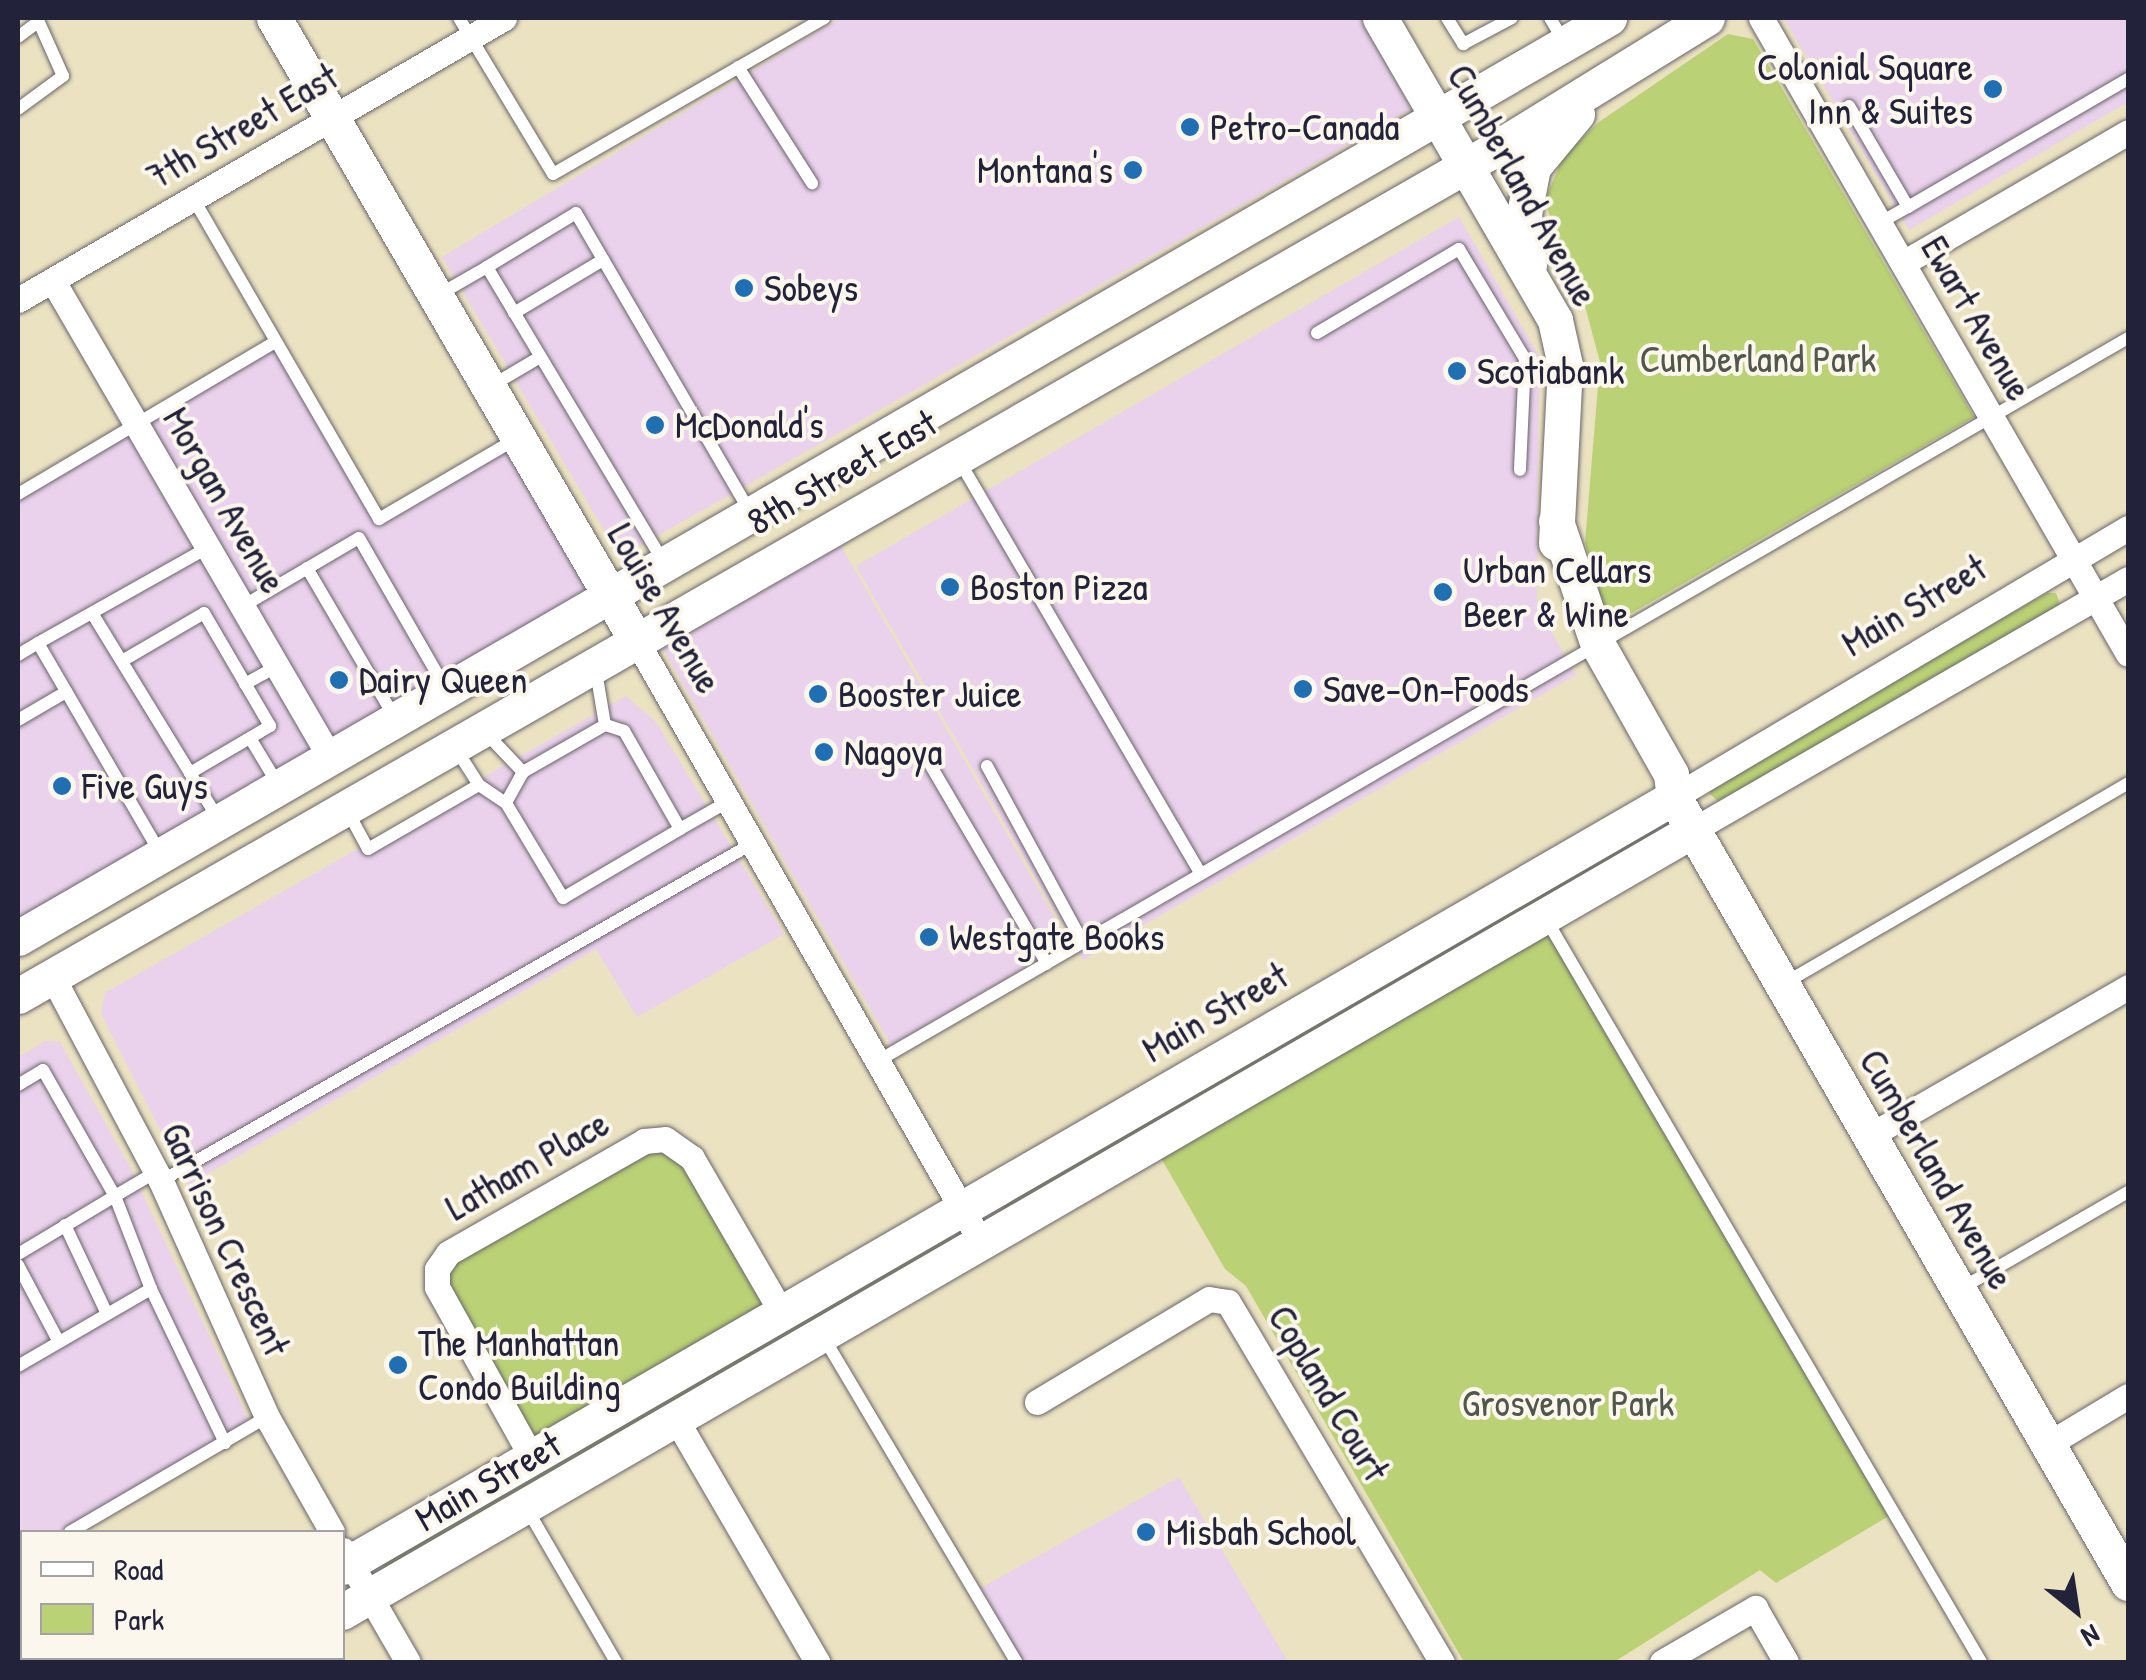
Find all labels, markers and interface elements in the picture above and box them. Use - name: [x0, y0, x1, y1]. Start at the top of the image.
- place label: Colonial Square Inn & Suites: [1757, 44, 1973, 133]
- street label: 7th Street East: [138, 53, 346, 199]
- street label: Cumberland Avenue: [1438, 56, 1608, 314]
- marker: Colonial Square Inn & Suites: [1982, 78, 2004, 100]
- place label: Petro-Canada: [1210, 104, 1399, 150]
- marker: Petro-Canada: [1179, 116, 1201, 138]
- place label: Montana's: [977, 147, 1113, 193]
- marker: Montana's: [1122, 159, 1144, 181]
- street label: Ewart Avenue: [1912, 228, 2042, 408]
- place label: Sobeys: [764, 265, 858, 311]
- marker: Sobeys: [733, 277, 755, 299]
- park label: Cumberland Park: [1640, 336, 1876, 382]
- place label: Scotiabank: [1477, 348, 1624, 394]
- marker: Scotiabank: [1446, 360, 1468, 382]
- street label: Morgan Avenue: [154, 399, 296, 601]
- street label: 8th Street East: [739, 400, 945, 544]
- place label: McDonald's: [675, 402, 824, 448]
- marker: McDonald's: [644, 414, 666, 436]
- street label: Louise Avenue: [598, 515, 732, 701]
- street label: Main Street: [1834, 544, 1994, 666]
- place label: Urban Cellars Beer & Wine: [1463, 547, 1651, 636]
- place label: Boston Pizza: [970, 564, 1148, 610]
- marker: Boston Pizza: [939, 576, 961, 598]
- marker: Urban Cellars Beer & Wine: [1432, 581, 1454, 603]
- place label: Dairy Queen: [359, 657, 527, 703]
- place label: Save-On-Foods: [1323, 666, 1529, 712]
- marker: Dairy Queen: [328, 669, 350, 691]
- place label: Booster Juice: [838, 671, 1022, 717]
- marker: Save-On-Foods: [1292, 678, 1314, 700]
- marker: Booster Juice: [807, 683, 829, 705]
- place label: Nagoya: [844, 729, 942, 775]
- marker: Nagoya: [813, 741, 835, 763]
- place label: Five Guys: [82, 763, 208, 809]
- marker: Five Guys: [51, 775, 73, 797]
- place label: Westgate Books: [949, 914, 1164, 960]
- marker: Westgate Books: [918, 926, 940, 948]
- street label: Main Street: [1134, 952, 1296, 1072]
- street label: Cumberland Avenue: [1850, 1041, 2024, 1297]
- street label: Latham Place: [437, 1100, 617, 1230]
- street label: Garrison Crescent: [152, 1115, 300, 1363]
- street label: Copland Court: [1259, 1297, 1399, 1489]
- place label: The Manhattan Condo Building: [418, 1320, 621, 1410]
- marker: The Manhattan Condo Building: [387, 1354, 409, 1376]
- park label: Grosvenor Park: [1462, 1380, 1674, 1426]
- street label: Main Street: [407, 1421, 569, 1541]
- place label: Misbah School: [1166, 1509, 1356, 1555]
- marker: Misbah School: [1135, 1521, 1157, 1543]
- legend: [20, 1530, 345, 1660]
- text: Road: [114, 1549, 163, 1589]
- north arrow: [2026, 1560, 2126, 1660]
- text: Park: [114, 1599, 164, 1639]
- text: N: [2075, 1616, 2107, 1656]

